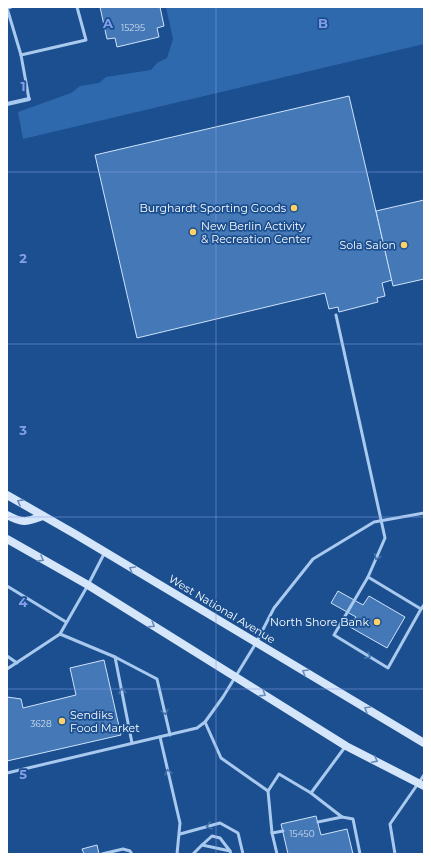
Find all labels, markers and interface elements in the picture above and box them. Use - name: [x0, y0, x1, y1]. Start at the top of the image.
- text: A: [102, 15, 114, 31]
- text: B: [318, 15, 328, 31]
- house number: 15295: [121, 22, 145, 33]
- text: 1: [20, 78, 26, 94]
- place label: Burghardt Sporting Goods: [140, 201, 287, 215]
- marker: Burghardt Sporting Goods: [289, 203, 299, 213]
- place label: New Berlin Activity & Recreation Center: [201, 219, 311, 246]
- marker: New Berlin Activity & Recreation Center: [188, 227, 198, 237]
- place label: Sola Salon: [339, 238, 396, 252]
- marker: Sola Salon: [399, 240, 409, 250]
- text: 2: [19, 250, 27, 266]
- text: 3: [18, 422, 27, 438]
- one-way arrow: [17, 500, 24, 507]
- one-way arrow: [374, 553, 382, 560]
- one-way arrow: [37, 554, 44, 561]
- one-way arrow: [129, 567, 136, 574]
- street label: West National Avenue: [166, 572, 278, 647]
- text: 4: [19, 594, 28, 610]
- place label: North Shore Bank: [270, 615, 369, 629]
- marker: North Shore Bank: [372, 617, 382, 627]
- one-way arrow: [148, 621, 155, 628]
- one-way arrow: [364, 651, 371, 659]
- one-way arrow: [302, 669, 309, 677]
- one-way arrow: [118, 688, 126, 695]
- one-way arrow: [259, 690, 266, 697]
- one-way arrow: [364, 706, 371, 714]
- place label: Sendiks Food Market: [70, 708, 140, 735]
- one-way arrow: [160, 708, 168, 715]
- marker: Sendiks Food Market: [57, 716, 67, 726]
- house number: 3628: [30, 718, 52, 729]
- one-way arrow: [370, 755, 378, 763]
- text: 5: [19, 766, 27, 782]
- one-way arrow: [165, 768, 173, 775]
- one-way arrow: [206, 821, 213, 830]
- house number: 15450: [289, 828, 315, 839]

